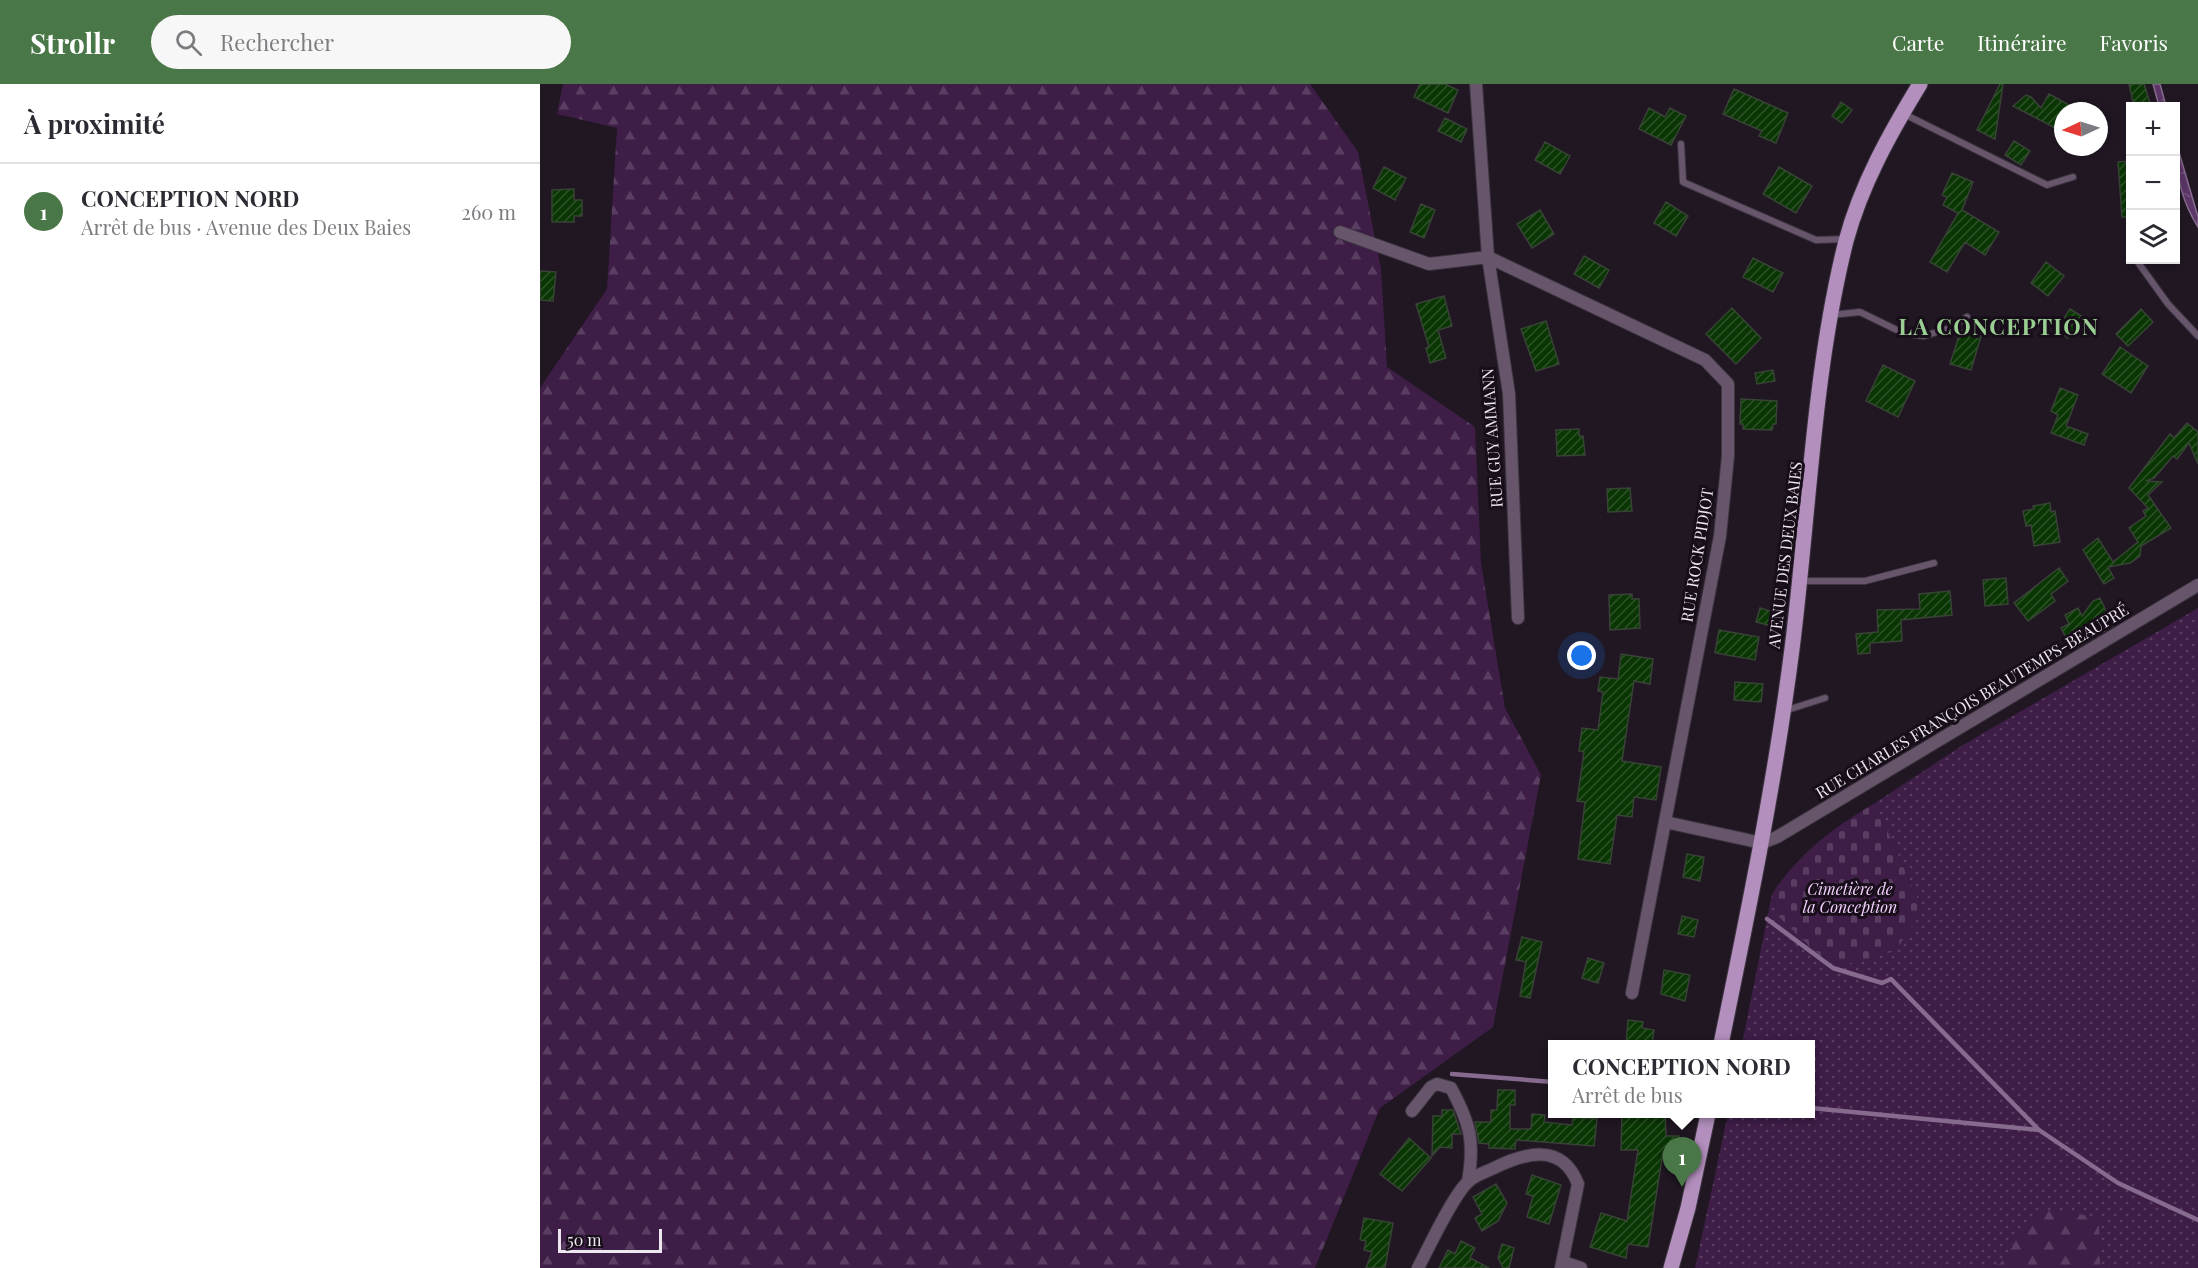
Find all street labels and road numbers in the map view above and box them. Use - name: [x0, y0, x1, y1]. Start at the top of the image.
- street label: RUE GUY AMMANN: [1476, 368, 1507, 508]
- street label: AVENUE DES DEUX BAIES: [1762, 460, 1806, 651]
- street label: RUE ROCK PIDJOT: [1676, 486, 1718, 624]
- street label: RUE CHARLES FRANÇOIS BEAUTEMPS-BEAUPRÉ: [1811, 599, 2132, 803]

